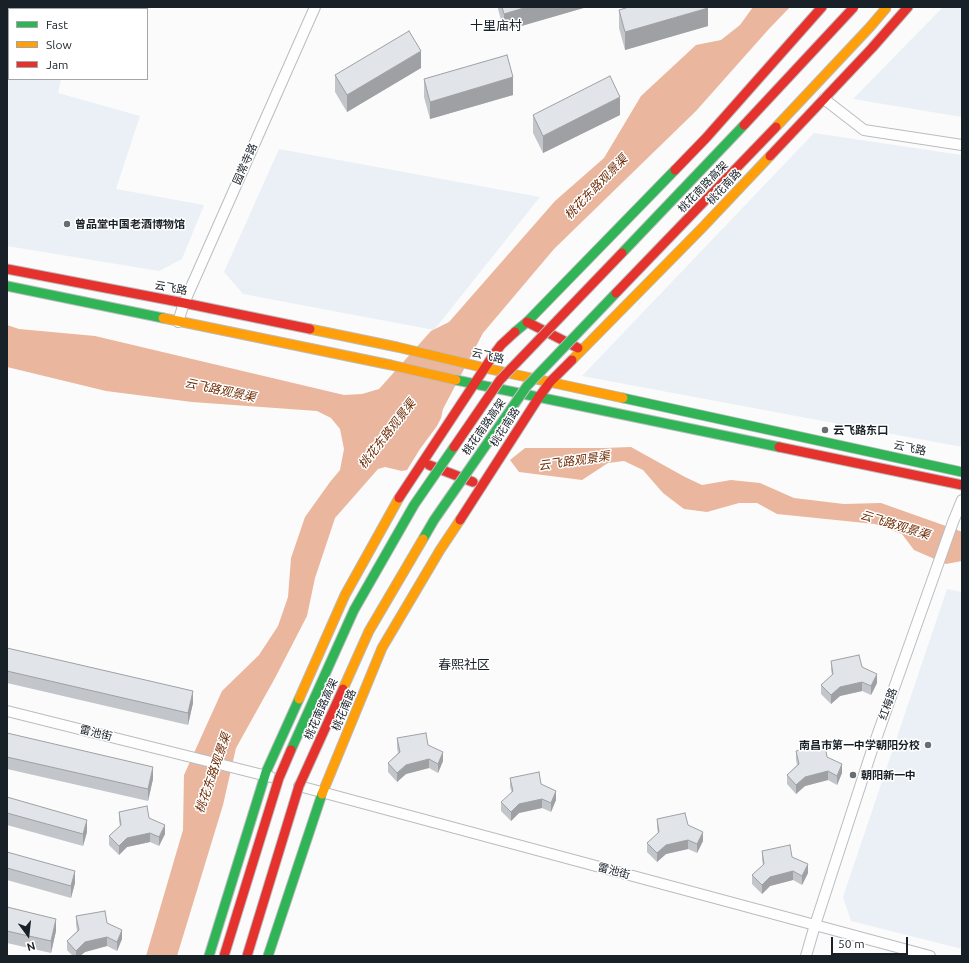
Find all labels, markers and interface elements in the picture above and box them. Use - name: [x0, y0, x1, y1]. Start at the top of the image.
- legend: [8, 8, 148, 80]
- text: Fast: [46, 18, 68, 31]
- district label: 十里庙村: [470, 18, 522, 34]
- text: Slow: [46, 38, 72, 51]
- text: Jam: [46, 58, 68, 71]
- street label: 园常寺路: [230, 141, 260, 187]
- water label: 桃花东路观景渠: [562, 152, 630, 222]
- street label: 桃花南路高架: [675, 159, 731, 215]
- street label: 桃花南路: [704, 166, 744, 208]
- place label: 曾品堂中国老酒博物馆: [75, 217, 185, 231]
- marker: 曾品堂中国老酒博物馆: [62, 219, 72, 229]
- street label: 云飞路: [154, 278, 188, 298]
- street label: 云飞路: [470, 346, 506, 366]
- water label: 云飞路观景渠: [183, 375, 257, 405]
- water label: 桃花东路观景渠: [355, 396, 419, 472]
- street label: 桃花南路高架: [460, 396, 508, 458]
- street label: 桃花南路: [487, 405, 523, 449]
- place label: 云飞路东口: [833, 423, 888, 437]
- marker: 云飞路东口: [820, 425, 830, 435]
- street label: 云飞路: [892, 438, 928, 458]
- water label: 云飞路观景渠: [537, 449, 611, 473]
- water label: 云飞路观景渠: [858, 508, 932, 542]
- district label: 春熙社区: [438, 657, 490, 673]
- street label: 桃花南路高架: [302, 676, 340, 742]
- street label: 红梅路: [876, 686, 900, 722]
- street label: 桃花南路: [329, 687, 359, 733]
- street label: 雷池街: [78, 723, 114, 743]
- water label: 桃花东路观景渠: [193, 731, 233, 815]
- place label: 南昌市第一中学朝阳分校: [799, 738, 920, 752]
- marker: 南昌市第一中学朝阳分校: [923, 740, 933, 750]
- place label: 朝阳新一中: [861, 768, 916, 782]
- marker: 朝阳新一中: [848, 770, 858, 780]
- street label: 雷池街: [596, 860, 632, 882]
- north arrow: [8, 915, 48, 955]
- scale bar: [833, 929, 910, 955]
- text: 50 m: [838, 937, 865, 950]
- text: N: [26, 940, 37, 953]

